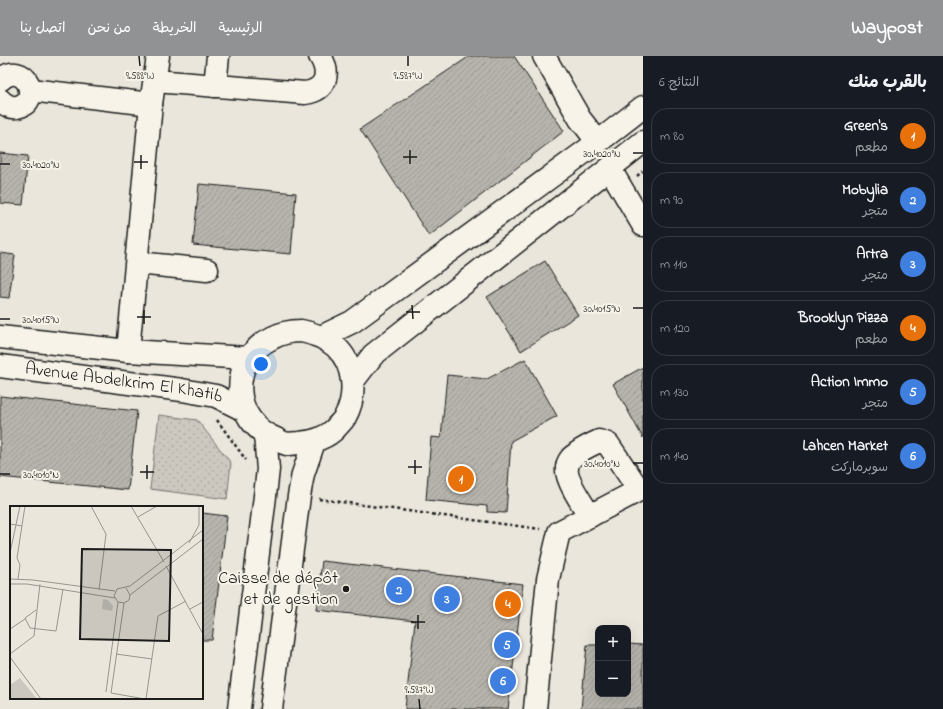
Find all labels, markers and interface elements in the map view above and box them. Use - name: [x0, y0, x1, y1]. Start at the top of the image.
- text: Waypost: [851, 15, 923, 42]
- text: اتصل بنا: [20, 18, 65, 39]
- text: من نحن: [87, 18, 131, 39]
- text: الخريطة: [153, 18, 197, 39]
- text: الرئيسية: [219, 18, 263, 39]
- text: 9.588°W: [126, 69, 155, 84]
- text: 9.587°W: [393, 69, 423, 84]
- text: بالقرب منك: [848, 70, 927, 95]
- text: النتائج: 6: [659, 73, 699, 92]
- text: Green's: [844, 115, 888, 137]
- text: 80 m: [660, 127, 684, 146]
- text: 1: [911, 127, 915, 146]
- text: مطعم: [855, 138, 888, 157]
- text: 30.4020°N: [583, 147, 621, 162]
- text: 30.4020°N: [22, 158, 60, 173]
- text: Mobylia: [842, 179, 888, 201]
- text: 90 m: [660, 191, 683, 210]
- text: 2: [910, 191, 916, 210]
- text: متجر: [863, 202, 888, 221]
- text: Artra: [856, 243, 888, 265]
- text: 110 m: [660, 255, 687, 274]
- text: 3: [910, 255, 916, 274]
- text: متجر: [863, 266, 888, 285]
- text: 30.4015°N: [583, 302, 621, 317]
- text: Brooklyn Pizza: [798, 307, 888, 329]
- text: 30.4015°N: [22, 313, 60, 328]
- text: 120 m: [660, 319, 690, 338]
- text: 4: [910, 319, 916, 338]
- text: مطعم: [855, 330, 888, 349]
- your location: [251, 354, 271, 374]
- street label: Avenue Abdelkrim El Khatib: [23, 356, 228, 411]
- text: Action Immo: [811, 371, 888, 393]
- text: 130 m: [660, 383, 688, 402]
- text: 5: [909, 383, 917, 402]
- text: متجر: [863, 394, 888, 413]
- text: Lahcen Market: [803, 435, 888, 457]
- text: 140 m: [660, 447, 688, 466]
- text: 6: [910, 447, 916, 466]
- text: 30.4010°N: [584, 457, 620, 472]
- text: سوبرماركت: [831, 458, 888, 477]
- pin: 1: [448, 464, 474, 494]
- text: 30.4010°N: [23, 468, 59, 483]
- inset map: [10, 506, 203, 699]
- place label: Caisse de dépôt et de gestion: [218, 566, 338, 614]
- pin: 2: [386, 575, 412, 605]
- marker: Caisse de dépôt et de gestion: [341, 584, 351, 594]
- pin: 3: [434, 584, 460, 614]
- pin: 4: [495, 589, 521, 619]
- map controls: [595, 625, 631, 697]
- button: +: [595, 625, 631, 661]
- pin: 5: [494, 630, 520, 660]
- button: −: [595, 661, 631, 697]
- pin: 6: [490, 666, 516, 696]
- text: 9.587°W: [404, 683, 434, 698]

